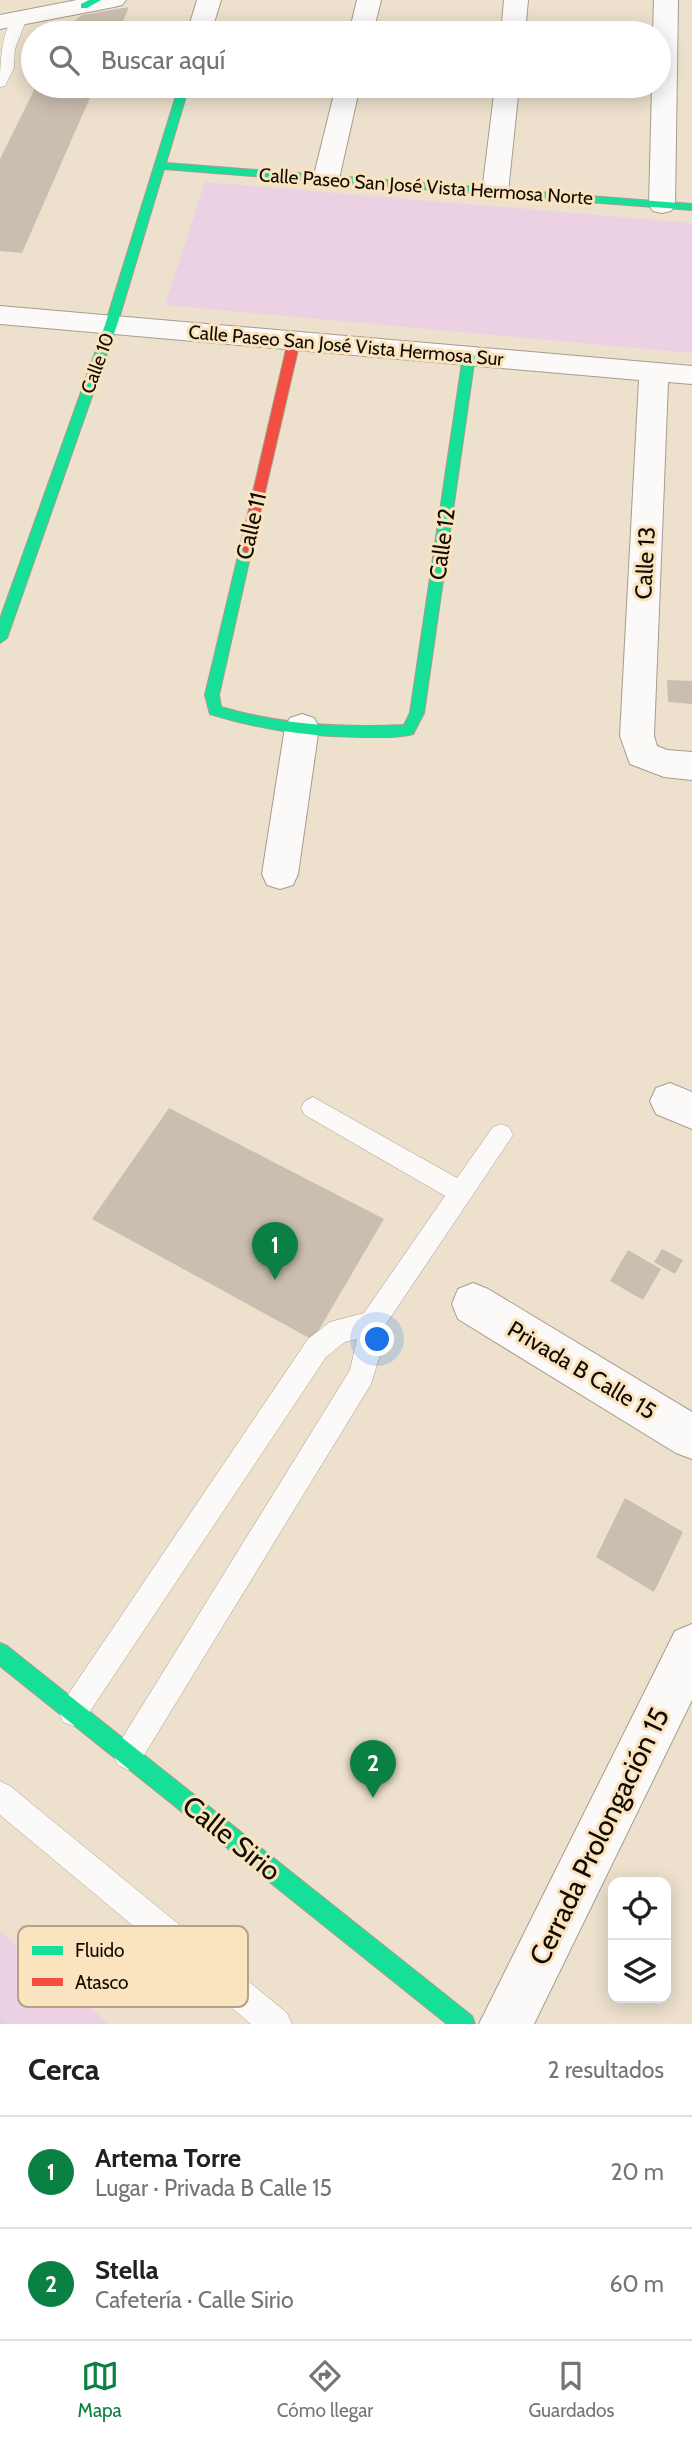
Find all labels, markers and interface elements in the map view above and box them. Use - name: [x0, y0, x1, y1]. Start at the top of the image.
- search box: [21, 21, 671, 98]
- icon: search: [45, 41, 83, 79]
- text: Buscar aquí: [101, 44, 225, 76]
- street label: Calle Paseo San José Vista Hermosa Norte: [258, 163, 594, 210]
- street label: Calle Paseo San José Vista Hermosa Sur: [188, 320, 504, 371]
- street label: Calle 10: [76, 330, 119, 397]
- street label: Calle 11: [230, 490, 272, 562]
- street label: Calle 12: [423, 506, 461, 582]
- street label: Calle 13: [629, 526, 661, 600]
- pin: 1: [252, 1222, 298, 1280]
- street label: Privada B Calle 15: [503, 1315, 661, 1425]
- your location: [360, 1322, 394, 1356]
- street label: Cerrada Prolongación 15: [522, 1702, 676, 1970]
- pin: 2: [350, 1740, 396, 1798]
- street label: Calle Sirio: [176, 1788, 288, 1888]
- map controls: [608, 1877, 671, 2003]
- button: locate: [608, 1877, 671, 1940]
- legend: [18, 1926, 248, 2007]
- text: Fluido: [75, 1939, 124, 1962]
- button: layers: [608, 1940, 671, 2003]
- text: Atasco: [75, 1971, 129, 1994]
- text: Cerca: [28, 2051, 100, 2088]
- text: 2 resultados: [547, 2056, 664, 2084]
- text: Artema Torre: [95, 2142, 241, 2174]
- text: 1: [47, 2158, 55, 2186]
- text: 20 m: [611, 2158, 664, 2186]
- text: Lugar · Privada B Calle 15: [95, 2174, 332, 2202]
- text: Stella: [95, 2254, 159, 2286]
- text: 2: [45, 2270, 57, 2298]
- text: 60 m: [610, 2270, 664, 2298]
- text: Cafetería · Calle Sirio: [95, 2286, 294, 2314]
- tab: Mapa: [78, 2357, 122, 2422]
- tab: Cómo llegar: [277, 2357, 373, 2422]
- tab: Guardados: [528, 2357, 614, 2422]

